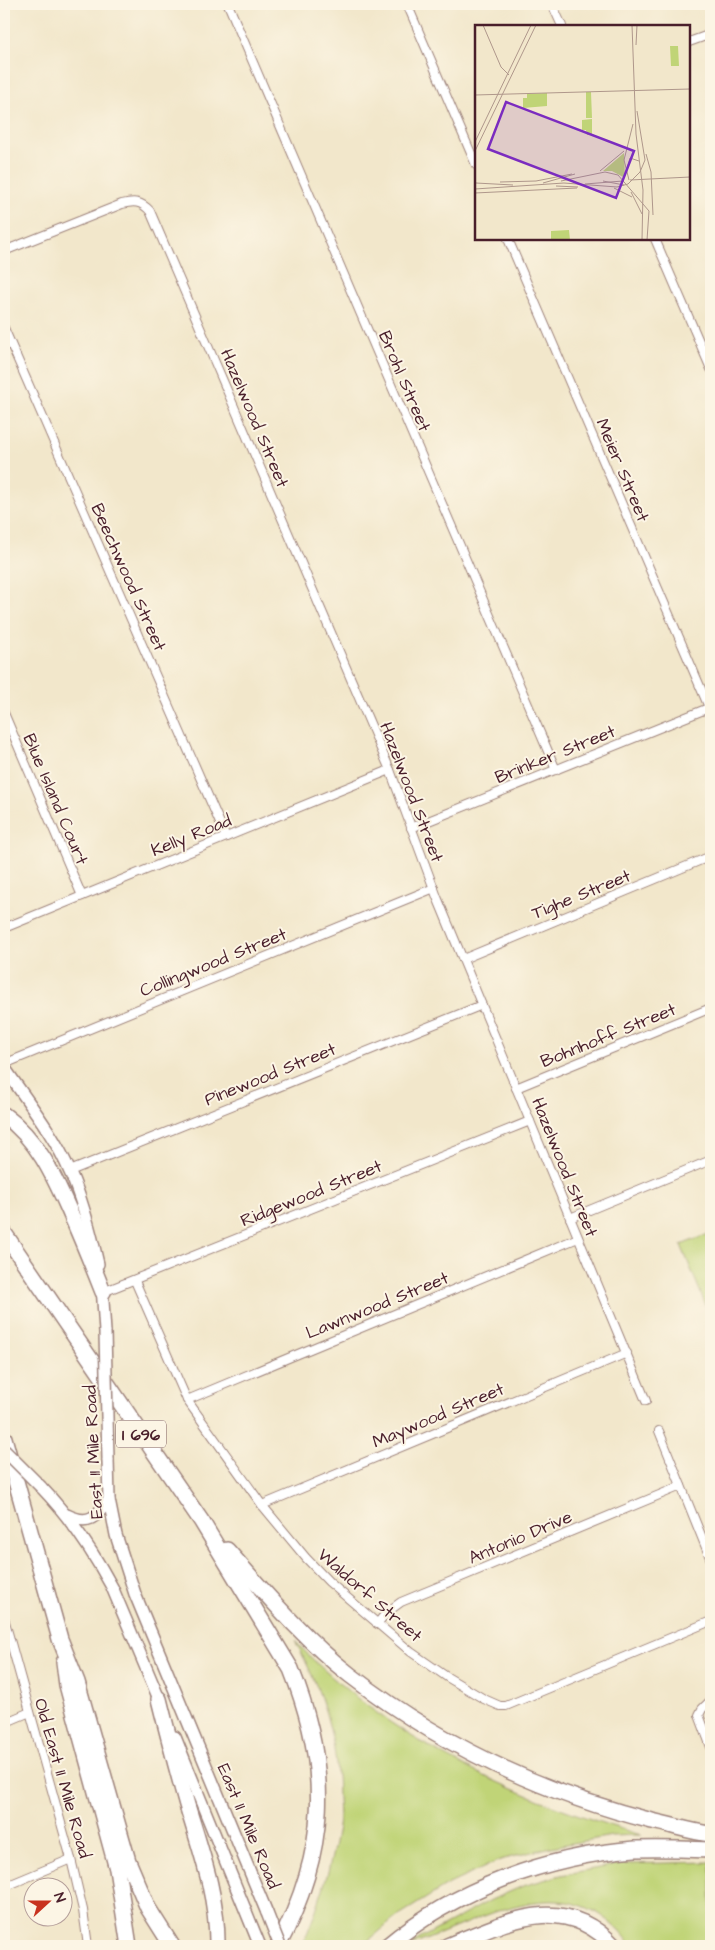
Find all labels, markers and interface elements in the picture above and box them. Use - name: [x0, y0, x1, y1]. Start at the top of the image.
- inset map: [475, 25, 690, 240]
- street label: Brohl Street: [372, 327, 437, 436]
- street label: Hazelwood Street: [214, 345, 295, 492]
- street label: Meier Street: [590, 415, 656, 526]
- street label: Beechwood Street: [85, 499, 173, 656]
- street label: Hazelwood Street: [373, 718, 450, 867]
- street label: Brinker Street: [491, 719, 620, 790]
- street label: Blue Island Court: [17, 730, 95, 869]
- street label: Kelly Road: [147, 808, 236, 864]
- street label: Tighe Street: [528, 863, 635, 927]
- street label: Collingwood Street: [136, 921, 291, 1004]
- street label: Bohnhoff Street: [537, 997, 680, 1074]
- street label: Pinewood Street: [201, 1036, 340, 1112]
- street label: Hazelwood Street: [525, 1094, 604, 1241]
- street label: Ridgewood Street: [237, 1153, 387, 1234]
- street label: Lawnwood Street: [302, 1265, 453, 1346]
- street label: Maywood Street: [369, 1376, 509, 1455]
- street label: East 11 Mile Road: [78, 1384, 109, 1519]
- road number: I 696: [116, 1420, 166, 1448]
- street label: Antonio Drive: [465, 1504, 576, 1571]
- street label: Waldorf Street: [312, 1543, 428, 1648]
- street label: Old East 11 Mile Road: [28, 1695, 97, 1861]
- street label: East 11 Mile Road: [211, 1760, 286, 1893]
- north arrow: [22, 1878, 72, 1928]
- text: N: [48, 1890, 70, 1906]

